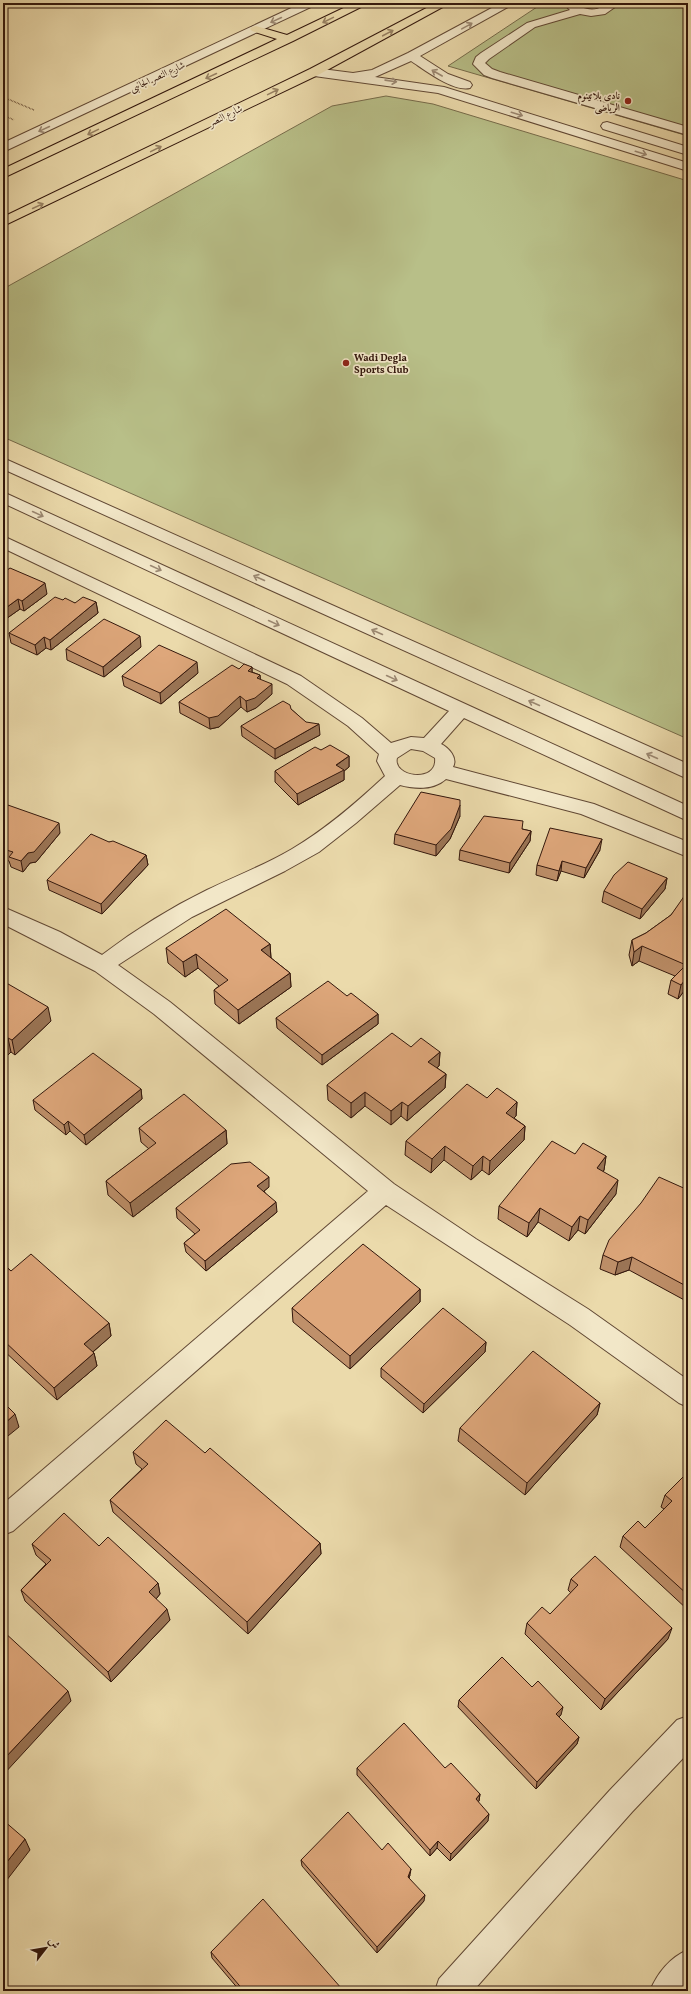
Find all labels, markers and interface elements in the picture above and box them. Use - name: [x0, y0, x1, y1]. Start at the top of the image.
- one-way arrow: [270, 17, 282, 24]
- one-way arrow: [322, 17, 334, 24]
- one-way arrow: [461, 21, 473, 29]
- one-way arrow: [382, 29, 394, 36]
- street label: شارع النصر الجانبى: [128, 58, 188, 98]
- one-way arrow: [431, 69, 443, 76]
- one-way arrow: [205, 73, 217, 80]
- one-way arrow: [385, 77, 398, 85]
- one-way arrow: [266, 88, 278, 95]
- place label: نادى بلاتينوم الرياضى: [578, 89, 620, 115]
- marker: نادى بلاتينوم الرياضى: [623, 96, 633, 106]
- street label: شارع النصر: [205, 102, 246, 132]
- one-way arrow: [510, 111, 523, 118]
- one-way arrow: [38, 126, 50, 133]
- one-way arrow: [87, 129, 99, 136]
- one-way arrow: [149, 145, 161, 152]
- one-way arrow: [634, 150, 647, 157]
- one-way arrow: [32, 202, 44, 209]
- place label: Wadi Degla Sports Club: [354, 351, 409, 377]
- marker: Wadi Degla Sports Club: [341, 358, 351, 368]
- one-way arrow: [32, 510, 44, 518]
- one-way arrow: [150, 565, 162, 572]
- one-way arrow: [253, 574, 265, 582]
- one-way arrow: [268, 620, 280, 627]
- one-way arrow: [372, 628, 384, 635]
- one-way arrow: [386, 675, 398, 682]
- one-way arrow: [528, 698, 540, 706]
- one-way arrow: [647, 752, 659, 759]
- north arrow: [26, 1928, 66, 1968]
- text: ش: [44, 1935, 63, 1952]

